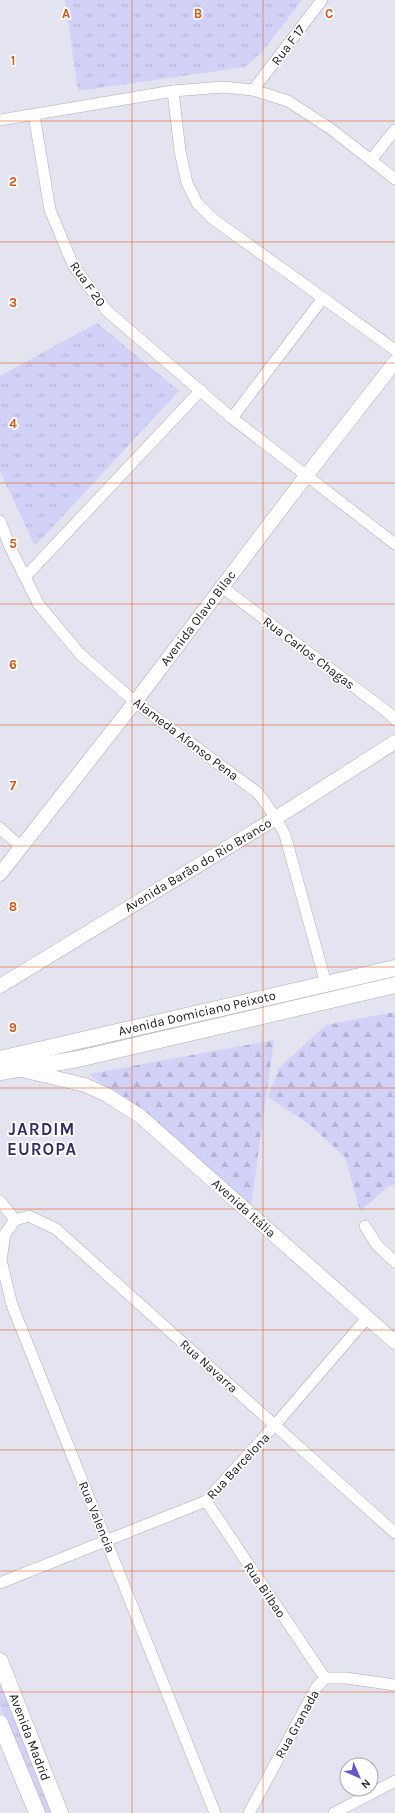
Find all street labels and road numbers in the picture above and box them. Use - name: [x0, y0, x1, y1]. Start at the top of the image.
- street label: Rua F 17: [268, 22, 308, 68]
- street label: Rua F 20: [67, 259, 109, 310]
- street label: Avenida Olavo Bilac: [157, 567, 239, 669]
- street label: Rua Carlos Chagas: [260, 614, 358, 692]
- street label: Alameda Afonso Pena: [131, 695, 241, 783]
- street label: Avenida Barão do Rio Branco: [122, 815, 274, 915]
- street label: Avenida Domiciano Peixoto: [117, 988, 277, 1038]
- street label: Avenida Itália: [209, 1176, 279, 1240]
- street label: Rua Navarra: [177, 1336, 241, 1396]
- street label: Rua Barcelona: [203, 1430, 273, 1502]
- street label: Rua Valencia: [76, 1479, 118, 1555]
- street label: Rua Bilbao: [241, 1559, 289, 1621]
- street label: Rua Granada: [272, 1687, 322, 1761]
- street label: Avenida Madrid: [6, 1691, 54, 1783]

